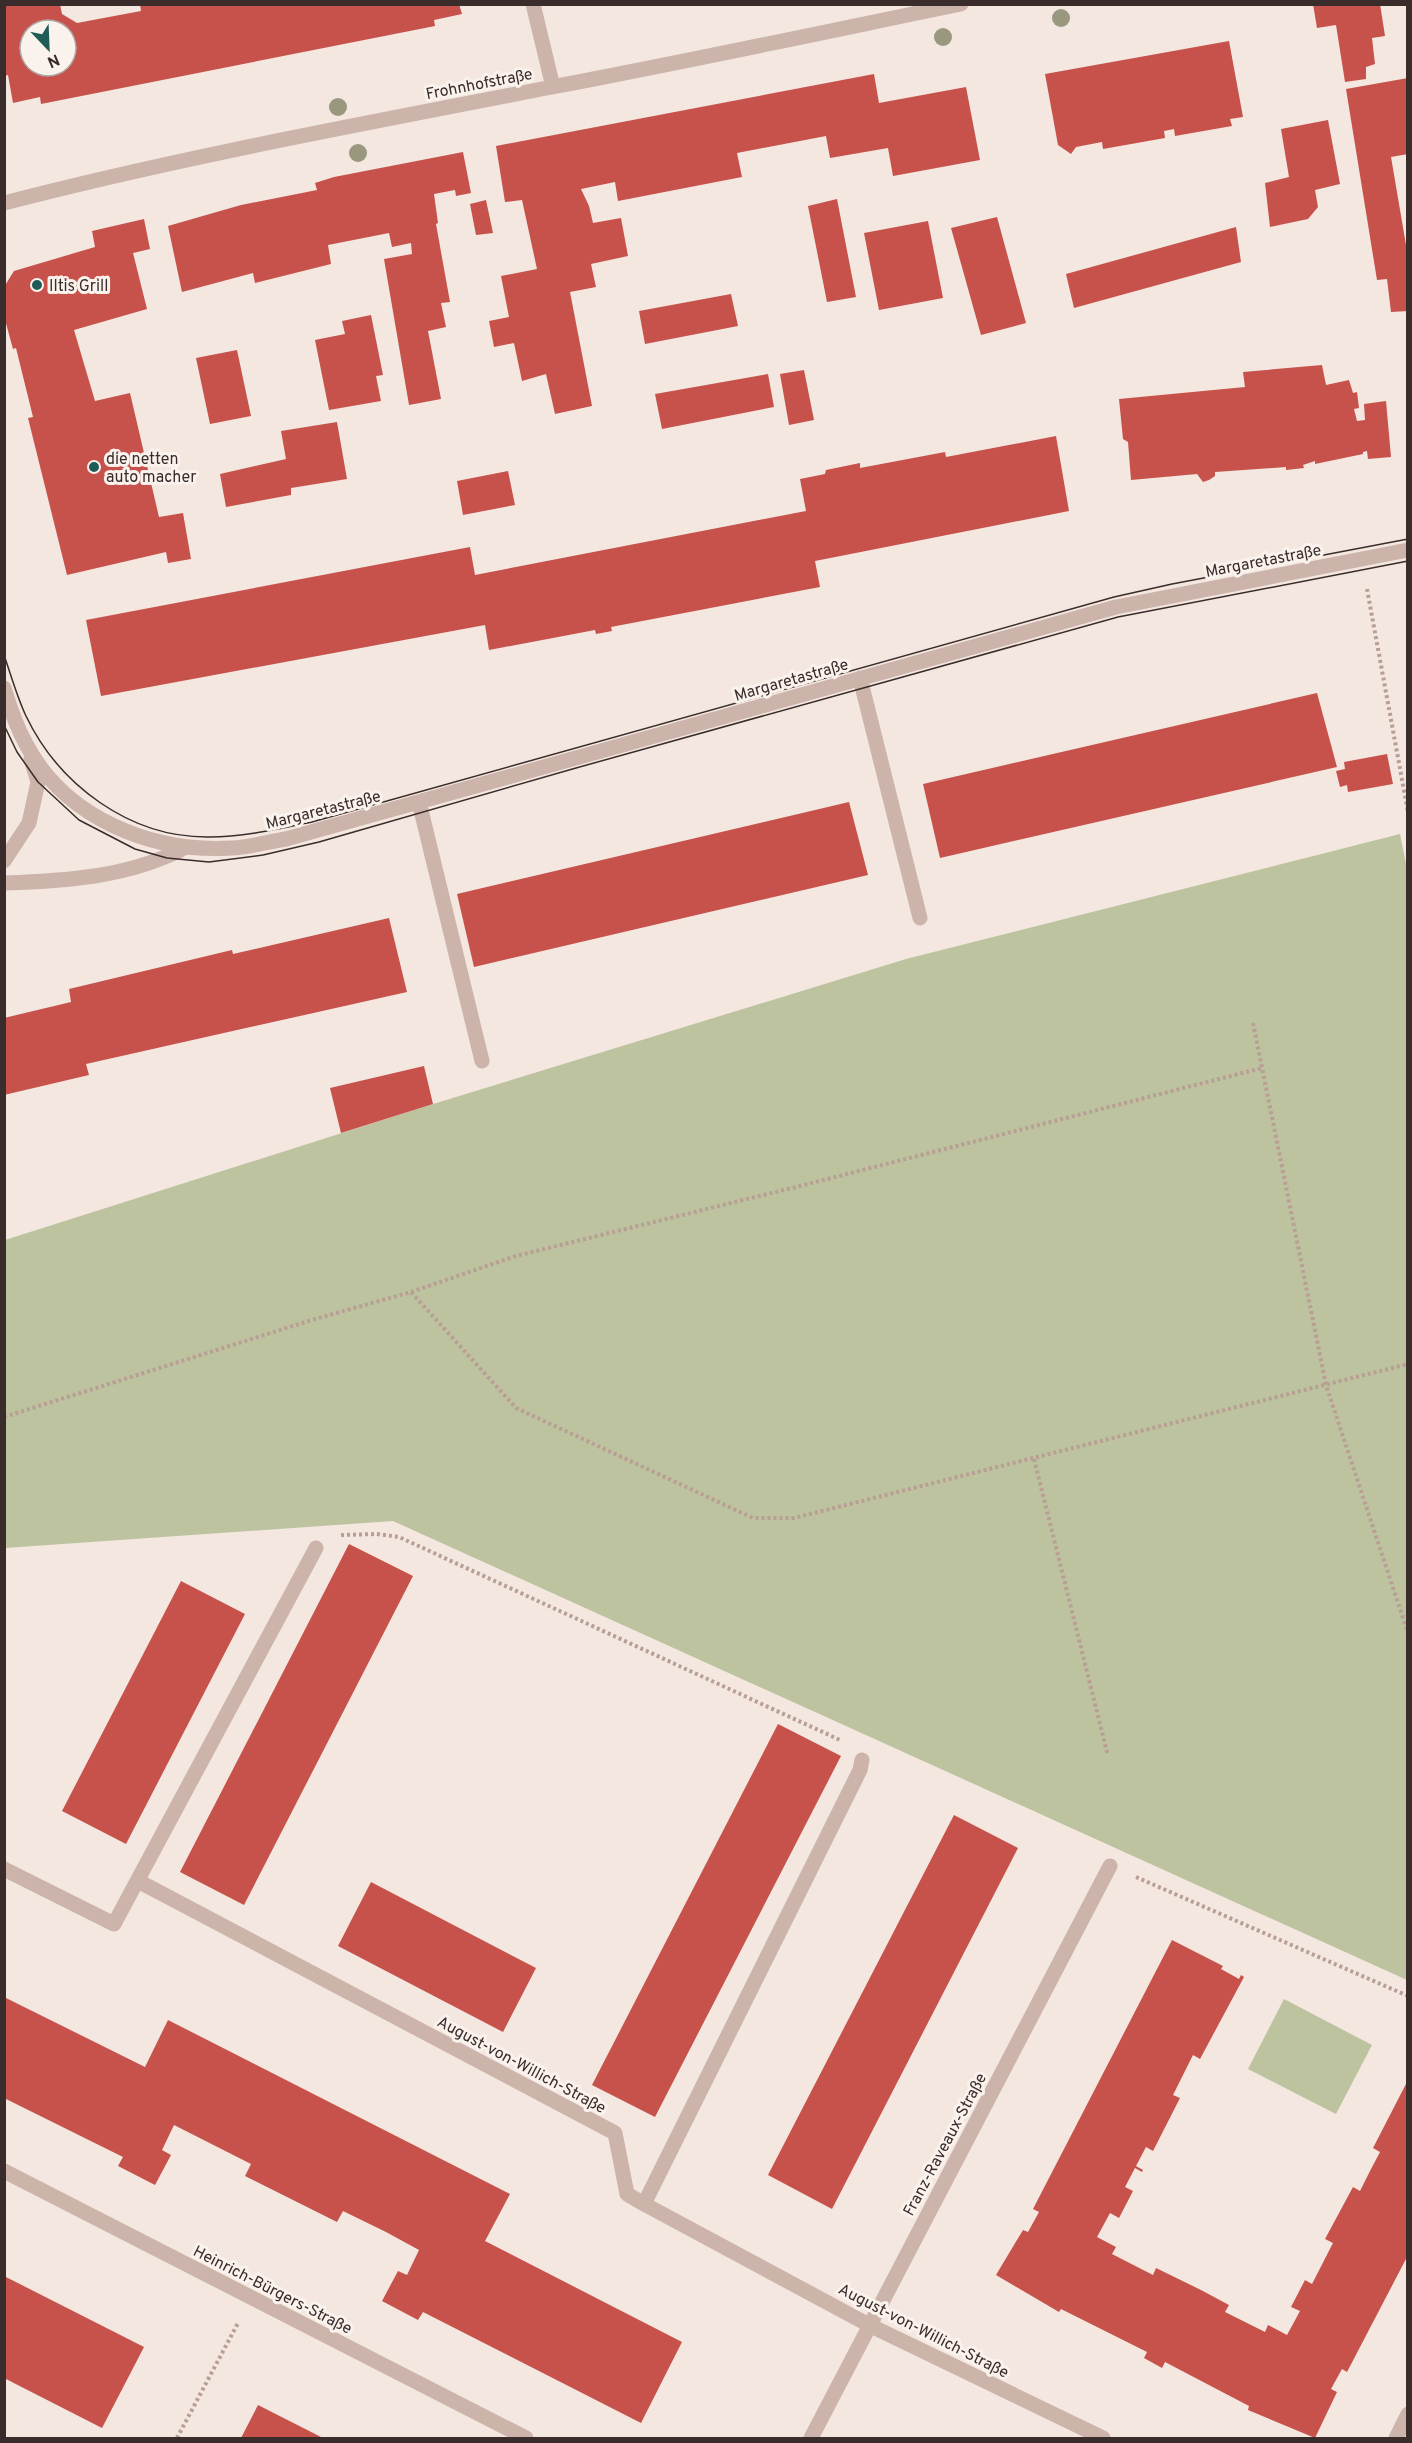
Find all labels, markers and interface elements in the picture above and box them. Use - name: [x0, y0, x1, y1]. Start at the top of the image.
- north arrow: [18, 18, 78, 78]
- text: N: [44, 49, 62, 71]
- street label: Frohnhofstraße: [424, 65, 534, 105]
- place label: Iltis Grill: [49, 277, 108, 297]
- marker: Iltis Grill: [30, 278, 44, 292]
- place label: die netten auto macher: [106, 450, 197, 488]
- marker: die netten auto macher: [87, 460, 101, 474]
- street label: Margaretastraße: [1204, 541, 1323, 583]
- street label: Margaretastraße: [732, 655, 851, 707]
- street label: Margaretastraße: [264, 787, 383, 835]
- street label: August-von-Willich-Straße: [433, 2013, 609, 2119]
- street label: Franz-Raveaux-Straße: [900, 2070, 992, 2220]
- street label: Heinrich-Bürgers-Straße: [189, 2242, 355, 2340]
- street label: August-von-Willich-Straße: [835, 2280, 1012, 2384]

